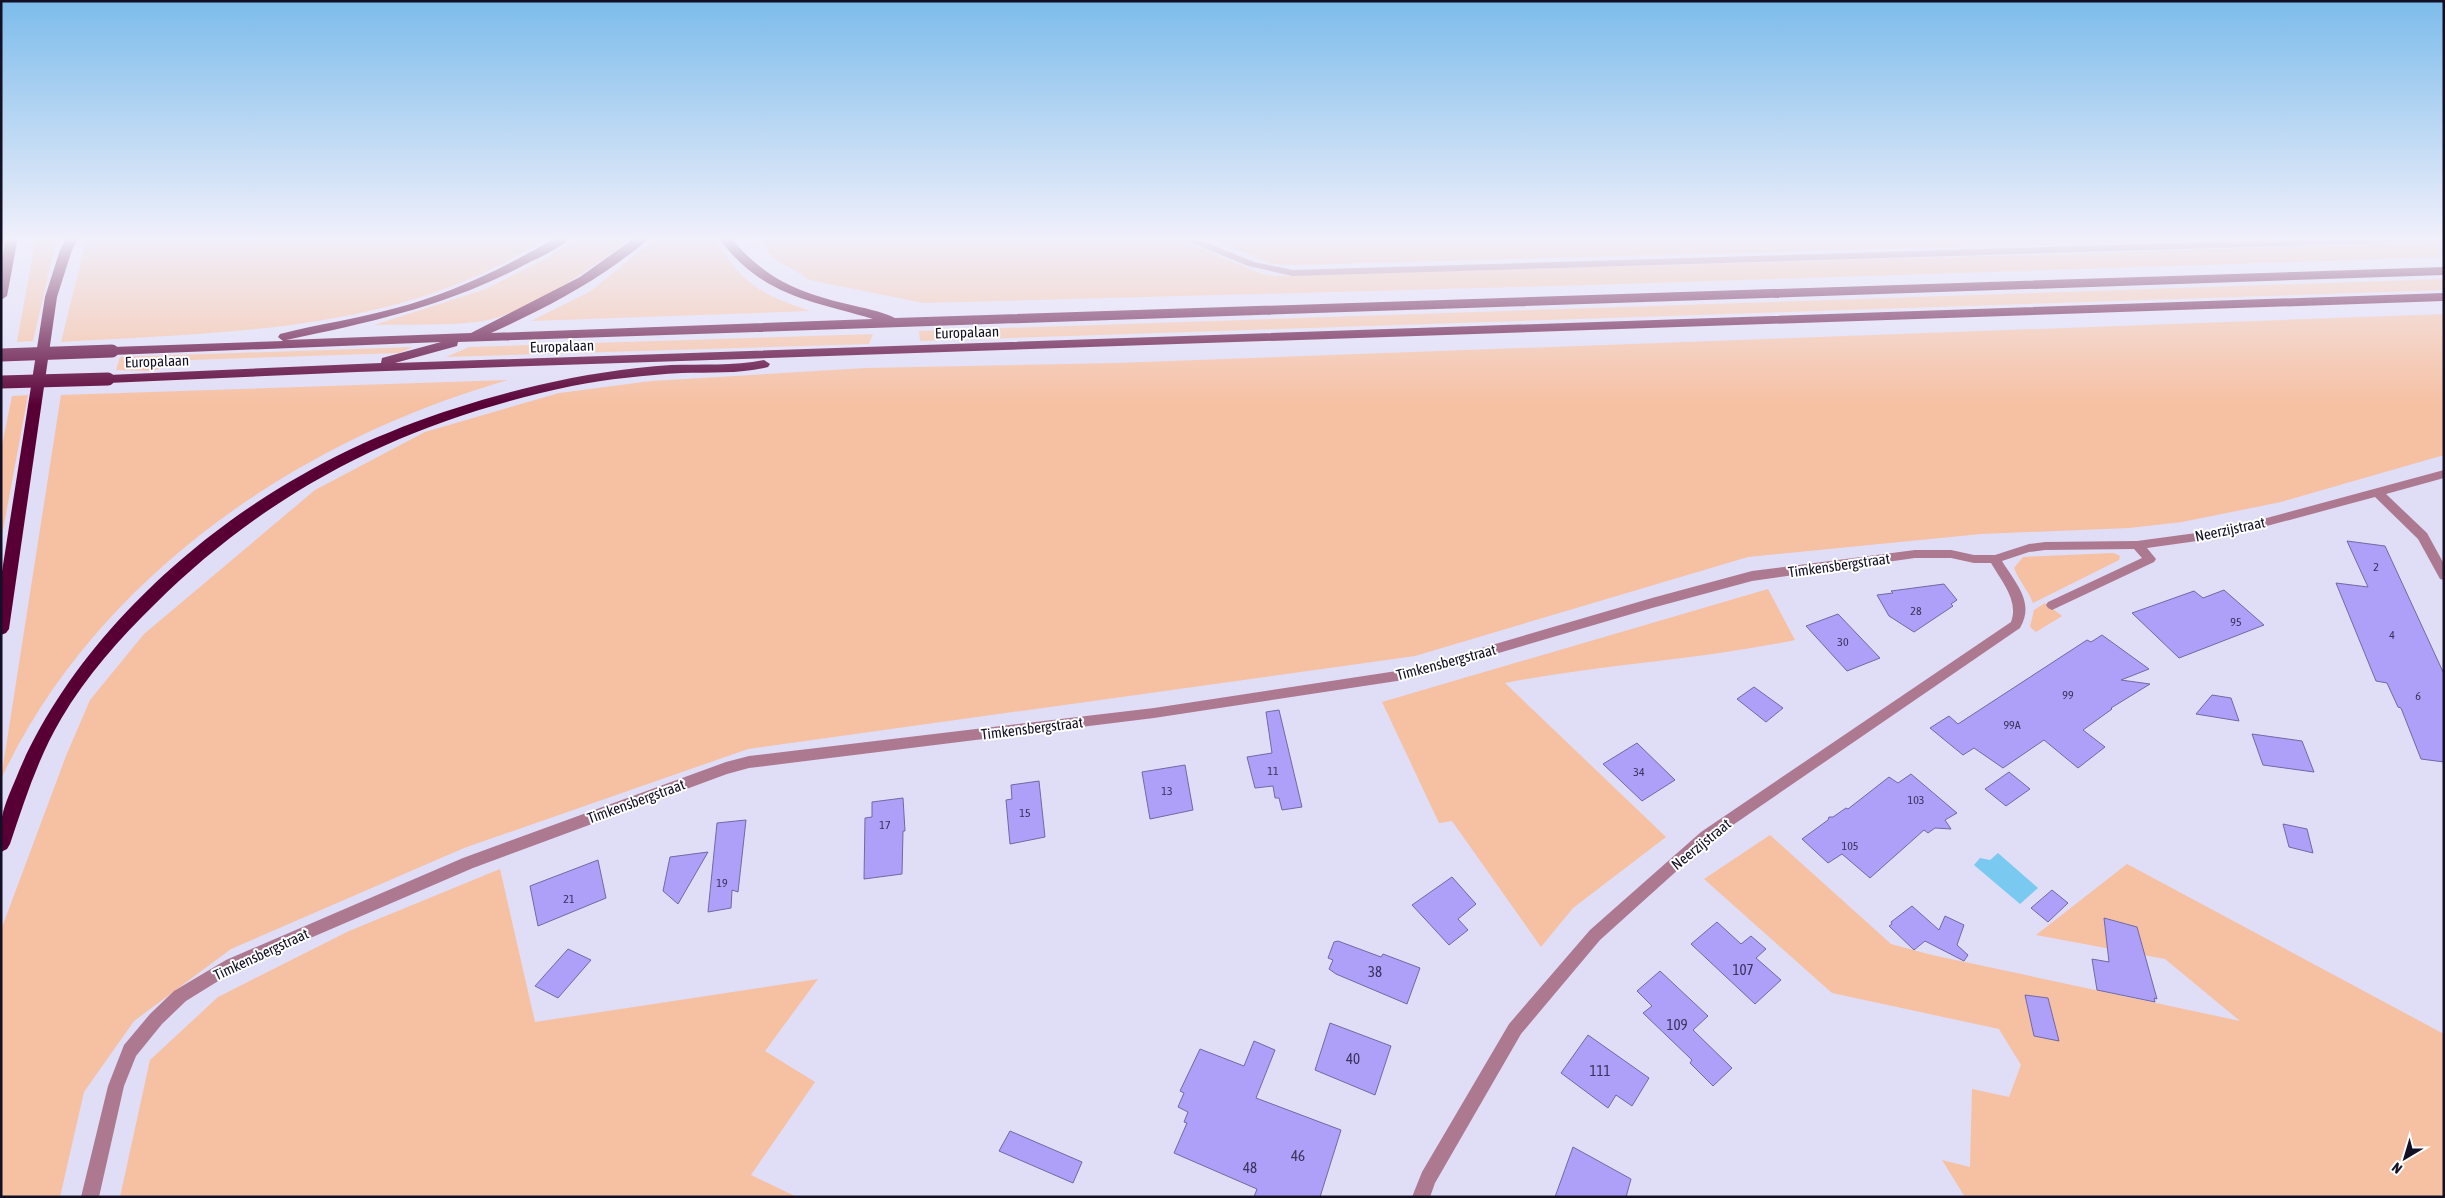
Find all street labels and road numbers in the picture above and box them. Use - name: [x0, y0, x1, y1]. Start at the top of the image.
- street label: Europalaan: [935, 322, 999, 342]
- street label: Europalaan: [530, 336, 594, 356]
- street label: Europalaan: [125, 351, 189, 371]
- street label: Neerzijstraat: [2193, 513, 2267, 545]
- street label: Timkensbergstraat: [1787, 549, 1891, 581]
- street label: Timkensbergstraat: [1394, 641, 1498, 683]
- street label: Timkensbergstraat: [980, 713, 1084, 743]
- street label: Timkensbergstraat: [585, 775, 687, 827]
- street label: Neerzijstraat: [1668, 815, 1734, 873]
- street label: Timkensbergstraat: [211, 925, 311, 983]

